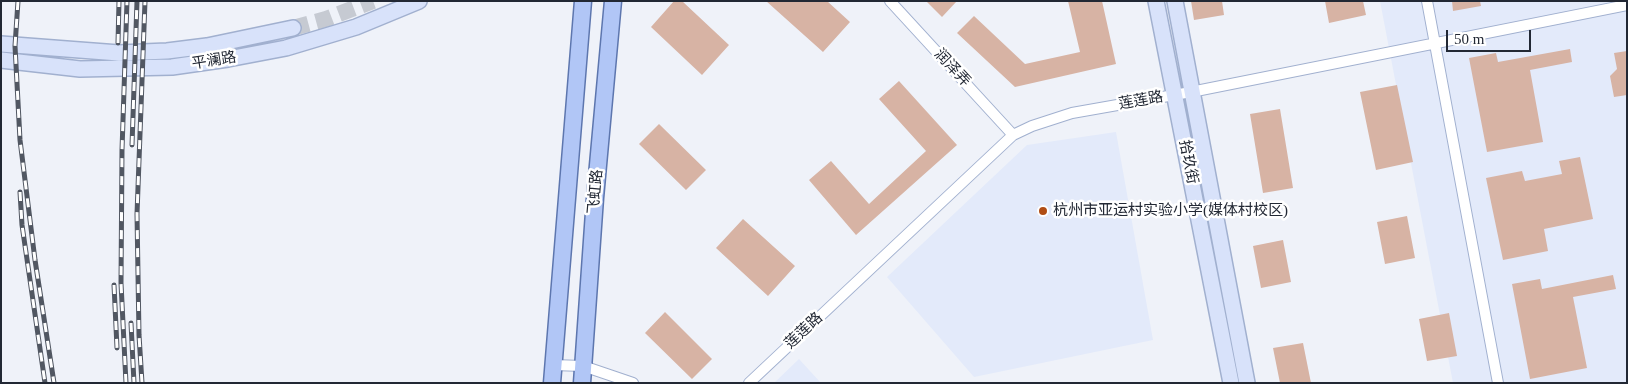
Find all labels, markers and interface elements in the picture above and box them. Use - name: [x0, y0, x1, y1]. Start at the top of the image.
- scale bar: [1448, 20, 1533, 52]
- text: 50 m: [1454, 31, 1484, 47]
- street label: 润泽弄: [930, 45, 974, 91]
- street label: 平澜路: [190, 49, 238, 73]
- street label: 莲莲路: [1117, 88, 1165, 114]
- street label: 拾玖街: [1175, 138, 1201, 186]
- street label: 飞虹路: [585, 169, 607, 215]
- place label: 杭州市亚运村实验小学(媒体村校区): [1053, 202, 1288, 220]
- marker: 杭州市亚运村实验小学(媒体村校区): [1037, 205, 1049, 217]
- street label: 莲莲路: [781, 309, 827, 353]

